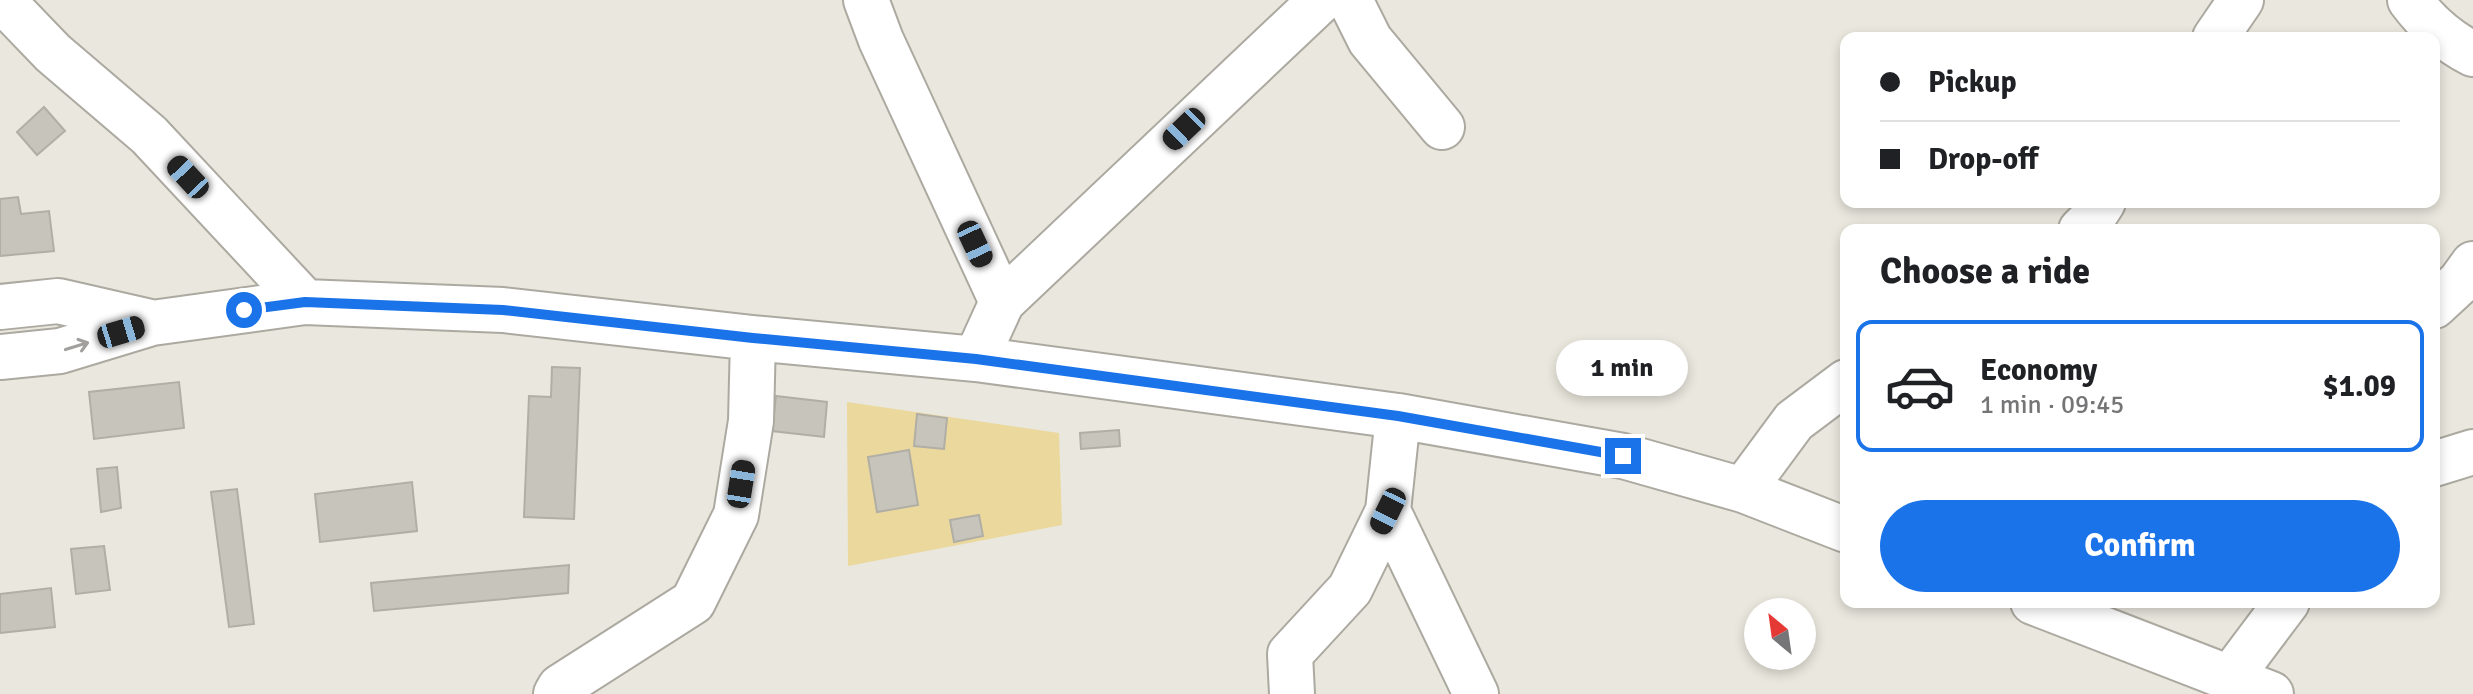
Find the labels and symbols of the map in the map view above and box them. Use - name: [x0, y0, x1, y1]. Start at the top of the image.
- car: [1158, 104, 1210, 154]
- car: [163, 151, 213, 203]
- car: [954, 217, 996, 271]
- route start: [226, 292, 262, 328]
- car: [95, 314, 147, 350]
- one-way arrow: [64, 338, 89, 352]
- callout: 1 min: [1557, 340, 1689, 396]
- route end: [1605, 438, 1641, 474]
- car: [725, 458, 757, 510]
- car: [1367, 484, 1409, 538]
- north arrow: [1744, 598, 1816, 670]

